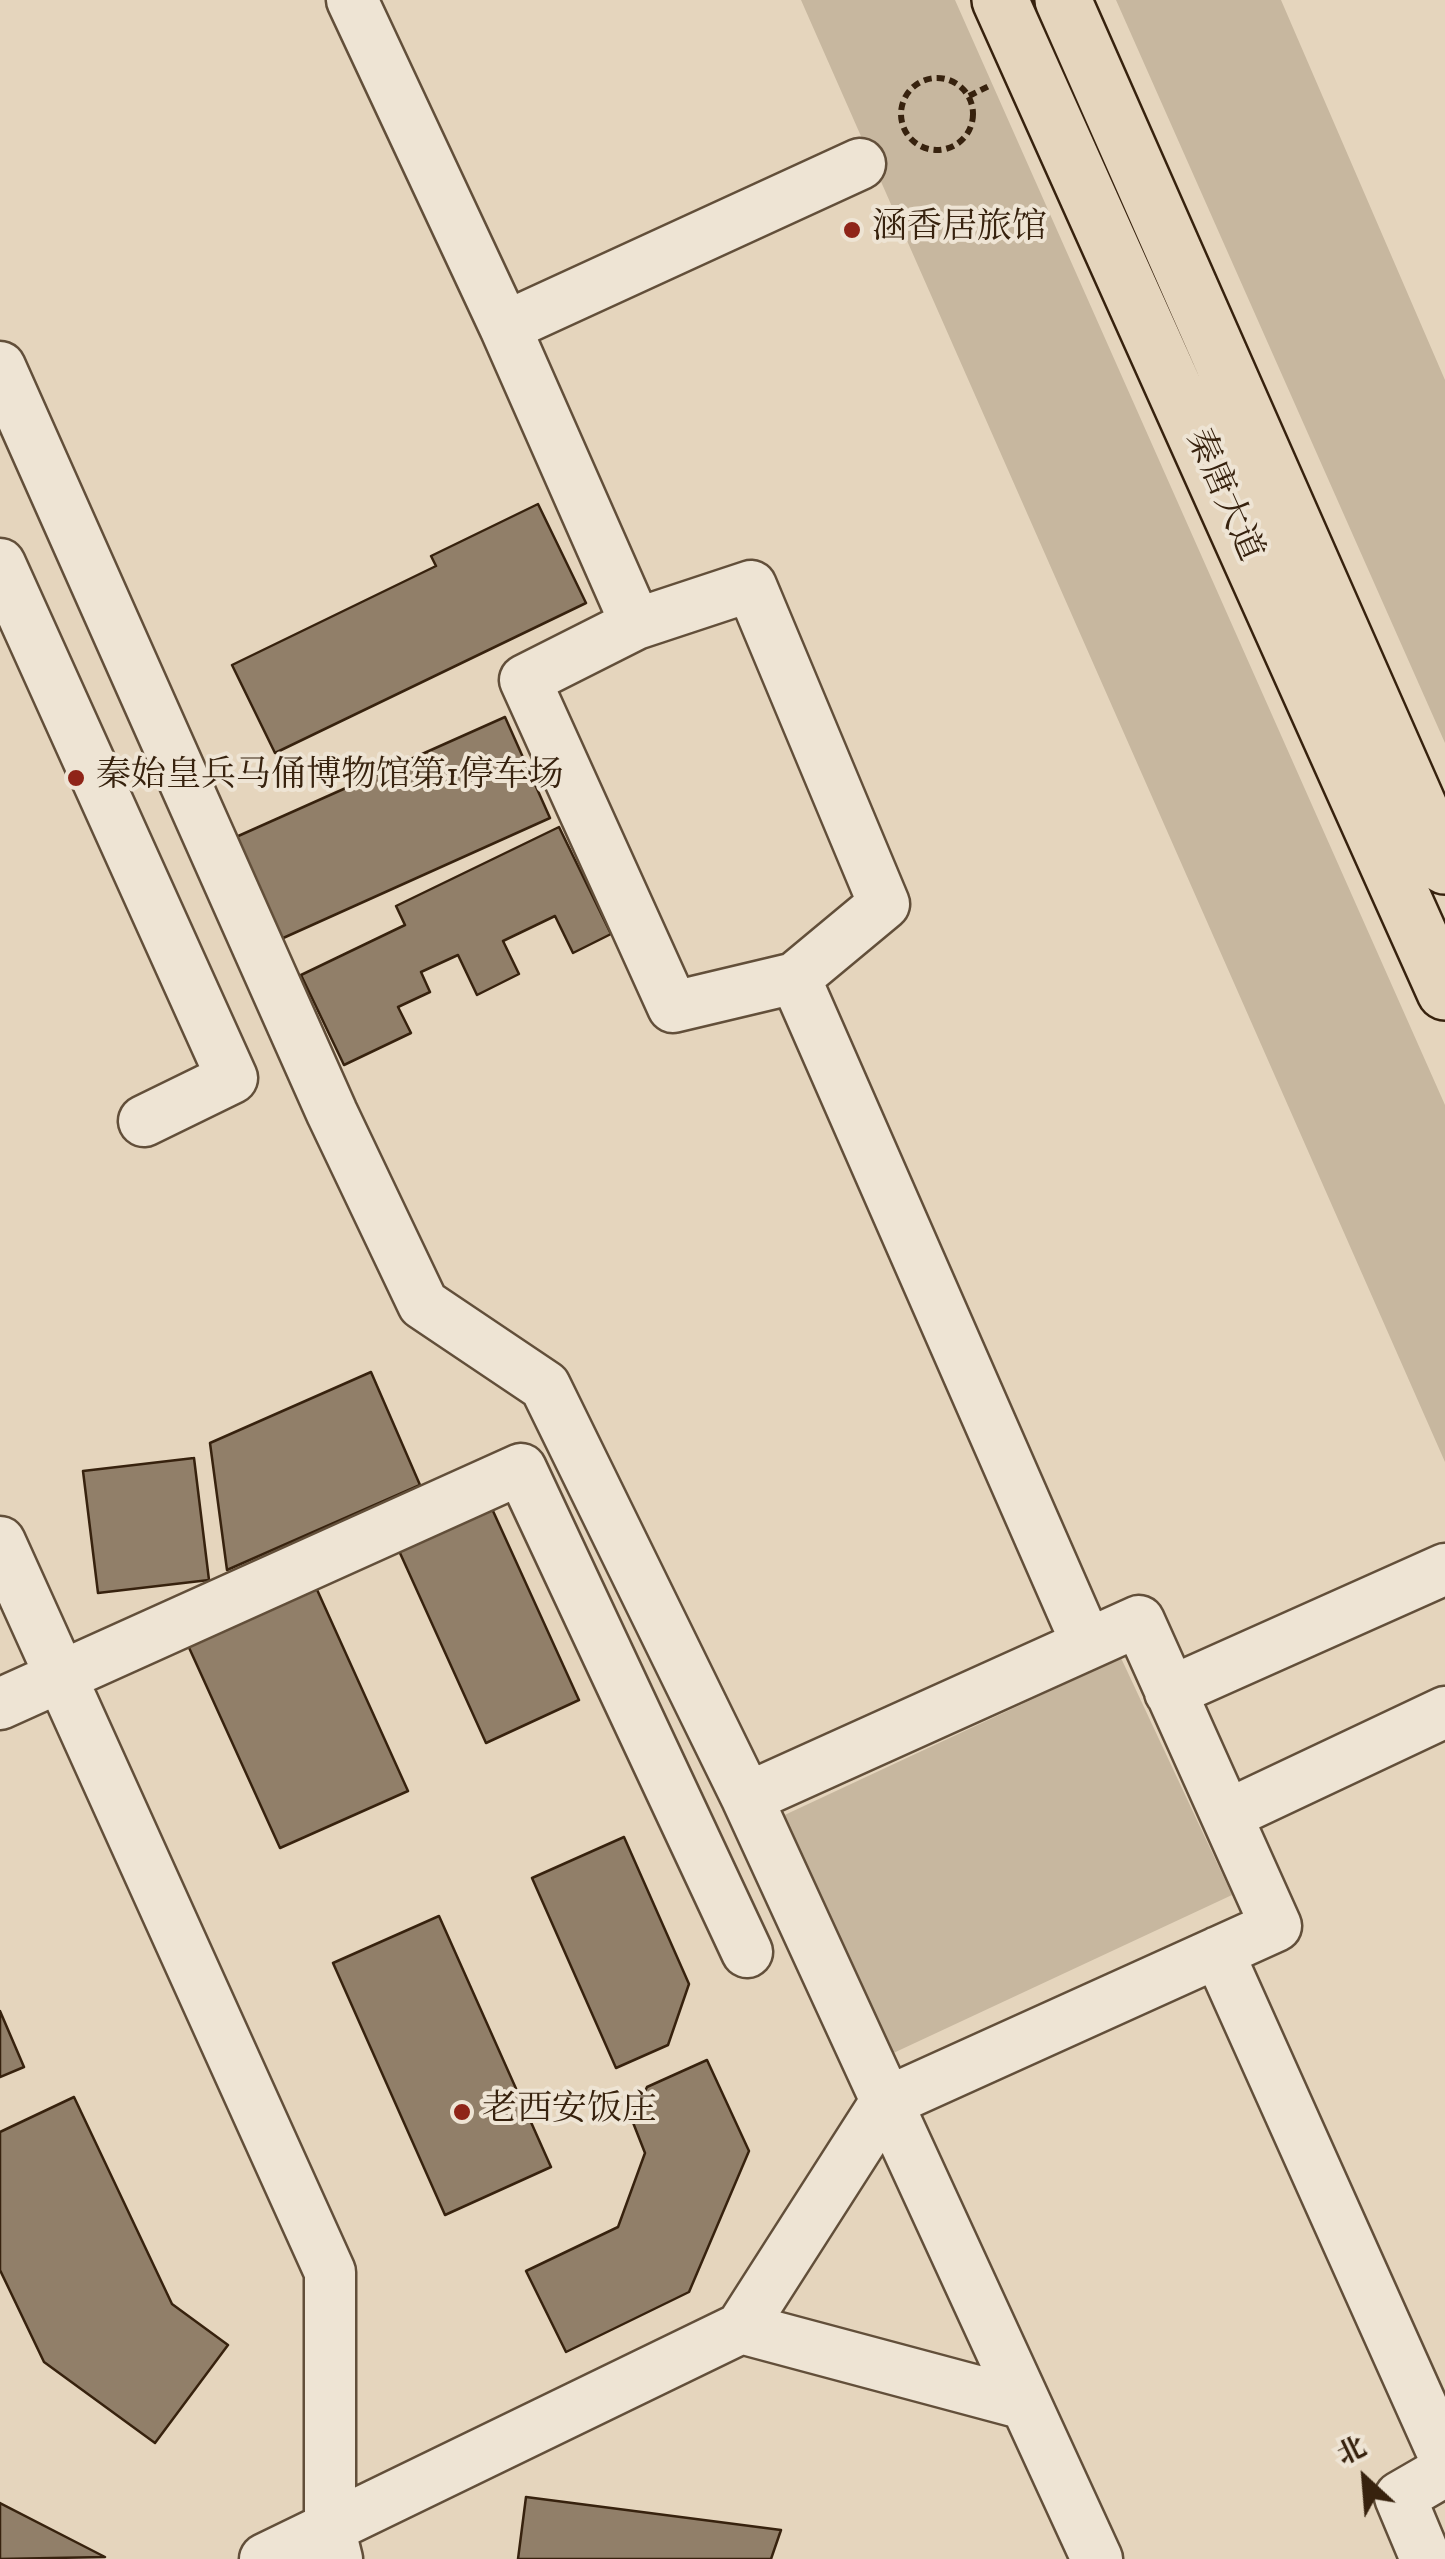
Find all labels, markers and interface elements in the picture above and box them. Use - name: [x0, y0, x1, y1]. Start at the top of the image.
- place label: 涵香居旅馆: [872, 209, 1047, 251]
- marker: 涵香居旅馆: [841, 219, 863, 241]
- street label: 秦唐大道: [1174, 424, 1270, 568]
- place label: 秦始皇兵马俑博物馆第1停车场: [96, 757, 564, 799]
- marker: 秦始皇兵马俑博物馆第1停车场: [65, 767, 87, 789]
- place label: 老西安饭庄: [482, 2091, 657, 2133]
- marker: 老西安饭庄: [451, 2101, 473, 2123]
- north arrow: [1315, 2429, 1415, 2529]
- text: 北: [1331, 2430, 1372, 2473]

